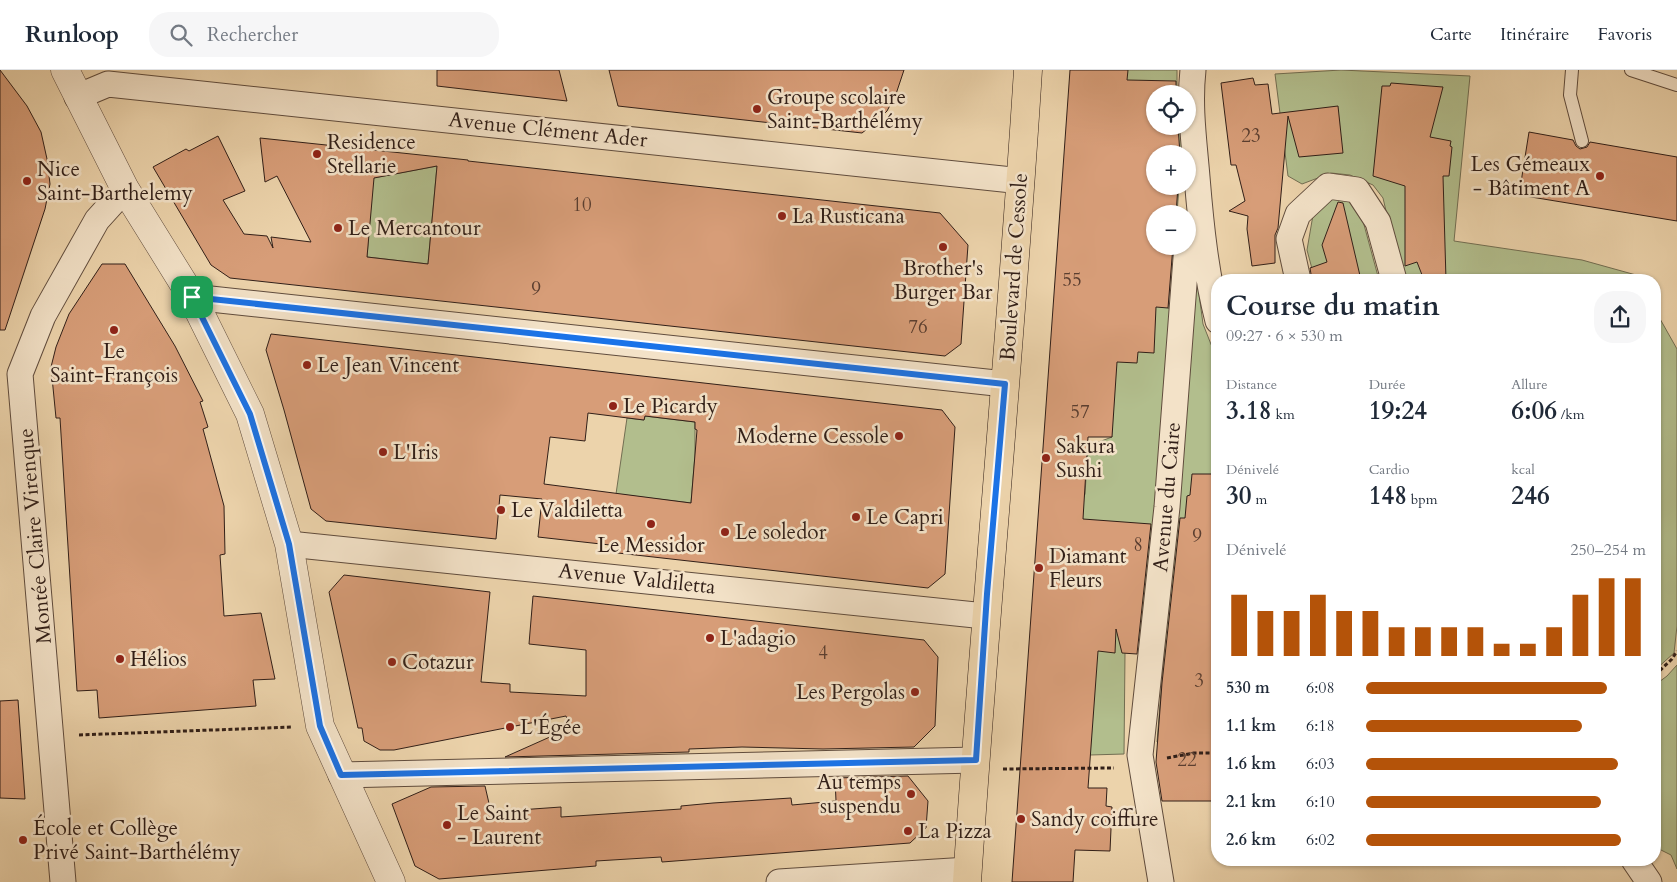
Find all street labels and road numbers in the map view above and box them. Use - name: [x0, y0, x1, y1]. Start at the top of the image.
- street label: Avenue Clément Ader: [447, 105, 649, 155]
- street label: Boulevard de Cessole: [993, 172, 1035, 362]
- street label: Avenue du Caire: [1146, 421, 1188, 573]
- street label: Montée Claire Virenque: [11, 427, 59, 645]
- street label: Avenue Valdiletta: [557, 556, 717, 602]

